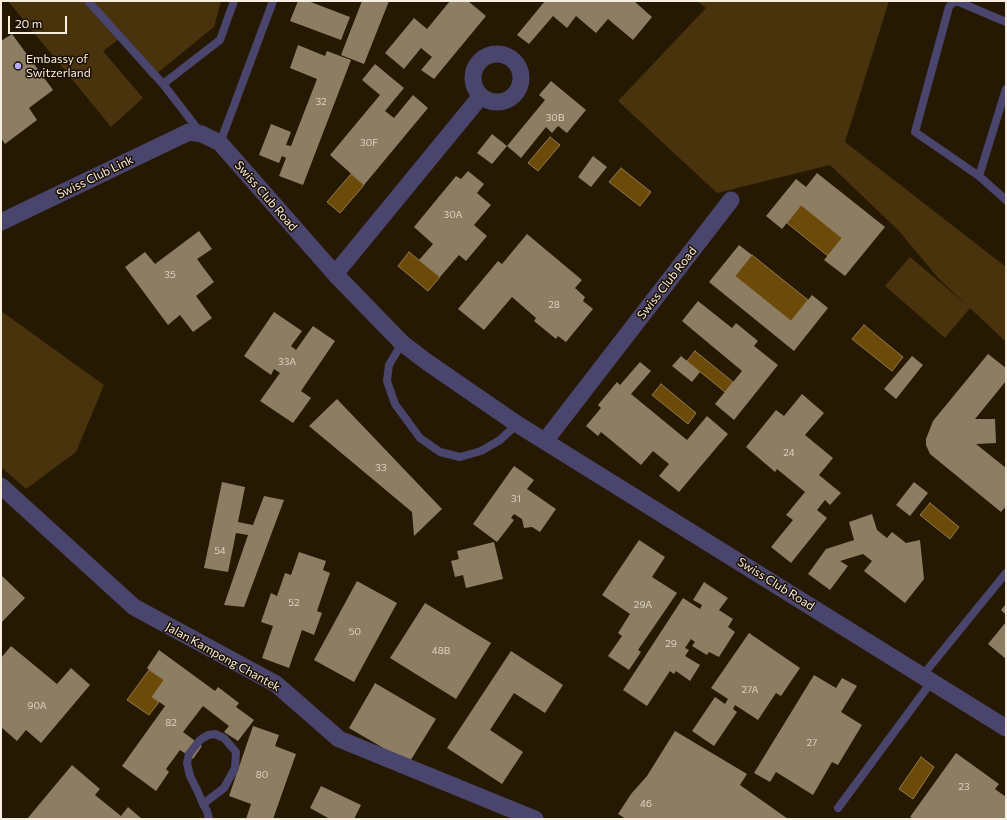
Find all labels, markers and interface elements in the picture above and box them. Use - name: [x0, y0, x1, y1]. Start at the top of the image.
- scale bar: [10, 8, 69, 34]
- text: 20 m: [15, 16, 42, 30]
- place label: Embassy of Switzerland: [26, 52, 91, 80]
- marker: Embassy of Switzerland: [13, 61, 23, 71]
- house number: 32: [315, 96, 327, 108]
- house number: 30B: [546, 112, 564, 124]
- house number: 30F: [360, 137, 378, 149]
- street label: Swiss Club Link: [54, 152, 136, 202]
- street label: Swiss Club Road: [232, 158, 300, 234]
- house number: 30A: [444, 209, 462, 221]
- street label: Swiss Club Road: [634, 244, 700, 322]
- house number: 35: [164, 269, 176, 281]
- house number: 28: [548, 299, 560, 311]
- house number: 33A: [278, 356, 296, 368]
- house number: 24: [783, 447, 795, 459]
- house number: 33: [375, 462, 387, 474]
- house number: 31: [511, 493, 521, 505]
- house number: 54: [214, 545, 226, 557]
- street label: Swiss Club Road: [735, 555, 817, 613]
- house number: 52: [288, 597, 300, 609]
- house number: 29A: [634, 599, 652, 611]
- street label: Jalan Kampong Chantek: [163, 619, 283, 695]
- house number: 50: [349, 626, 361, 638]
- house number: 29: [665, 638, 677, 650]
- house number: 48B: [432, 645, 450, 657]
- house number: 27A: [742, 684, 758, 696]
- house number: 90A: [27, 700, 47, 712]
- house number: 82: [165, 717, 177, 729]
- house number: 27: [807, 737, 817, 749]
- house number: 80: [256, 769, 268, 781]
- house number: 23: [958, 781, 970, 793]
- house number: 46: [640, 798, 652, 810]

